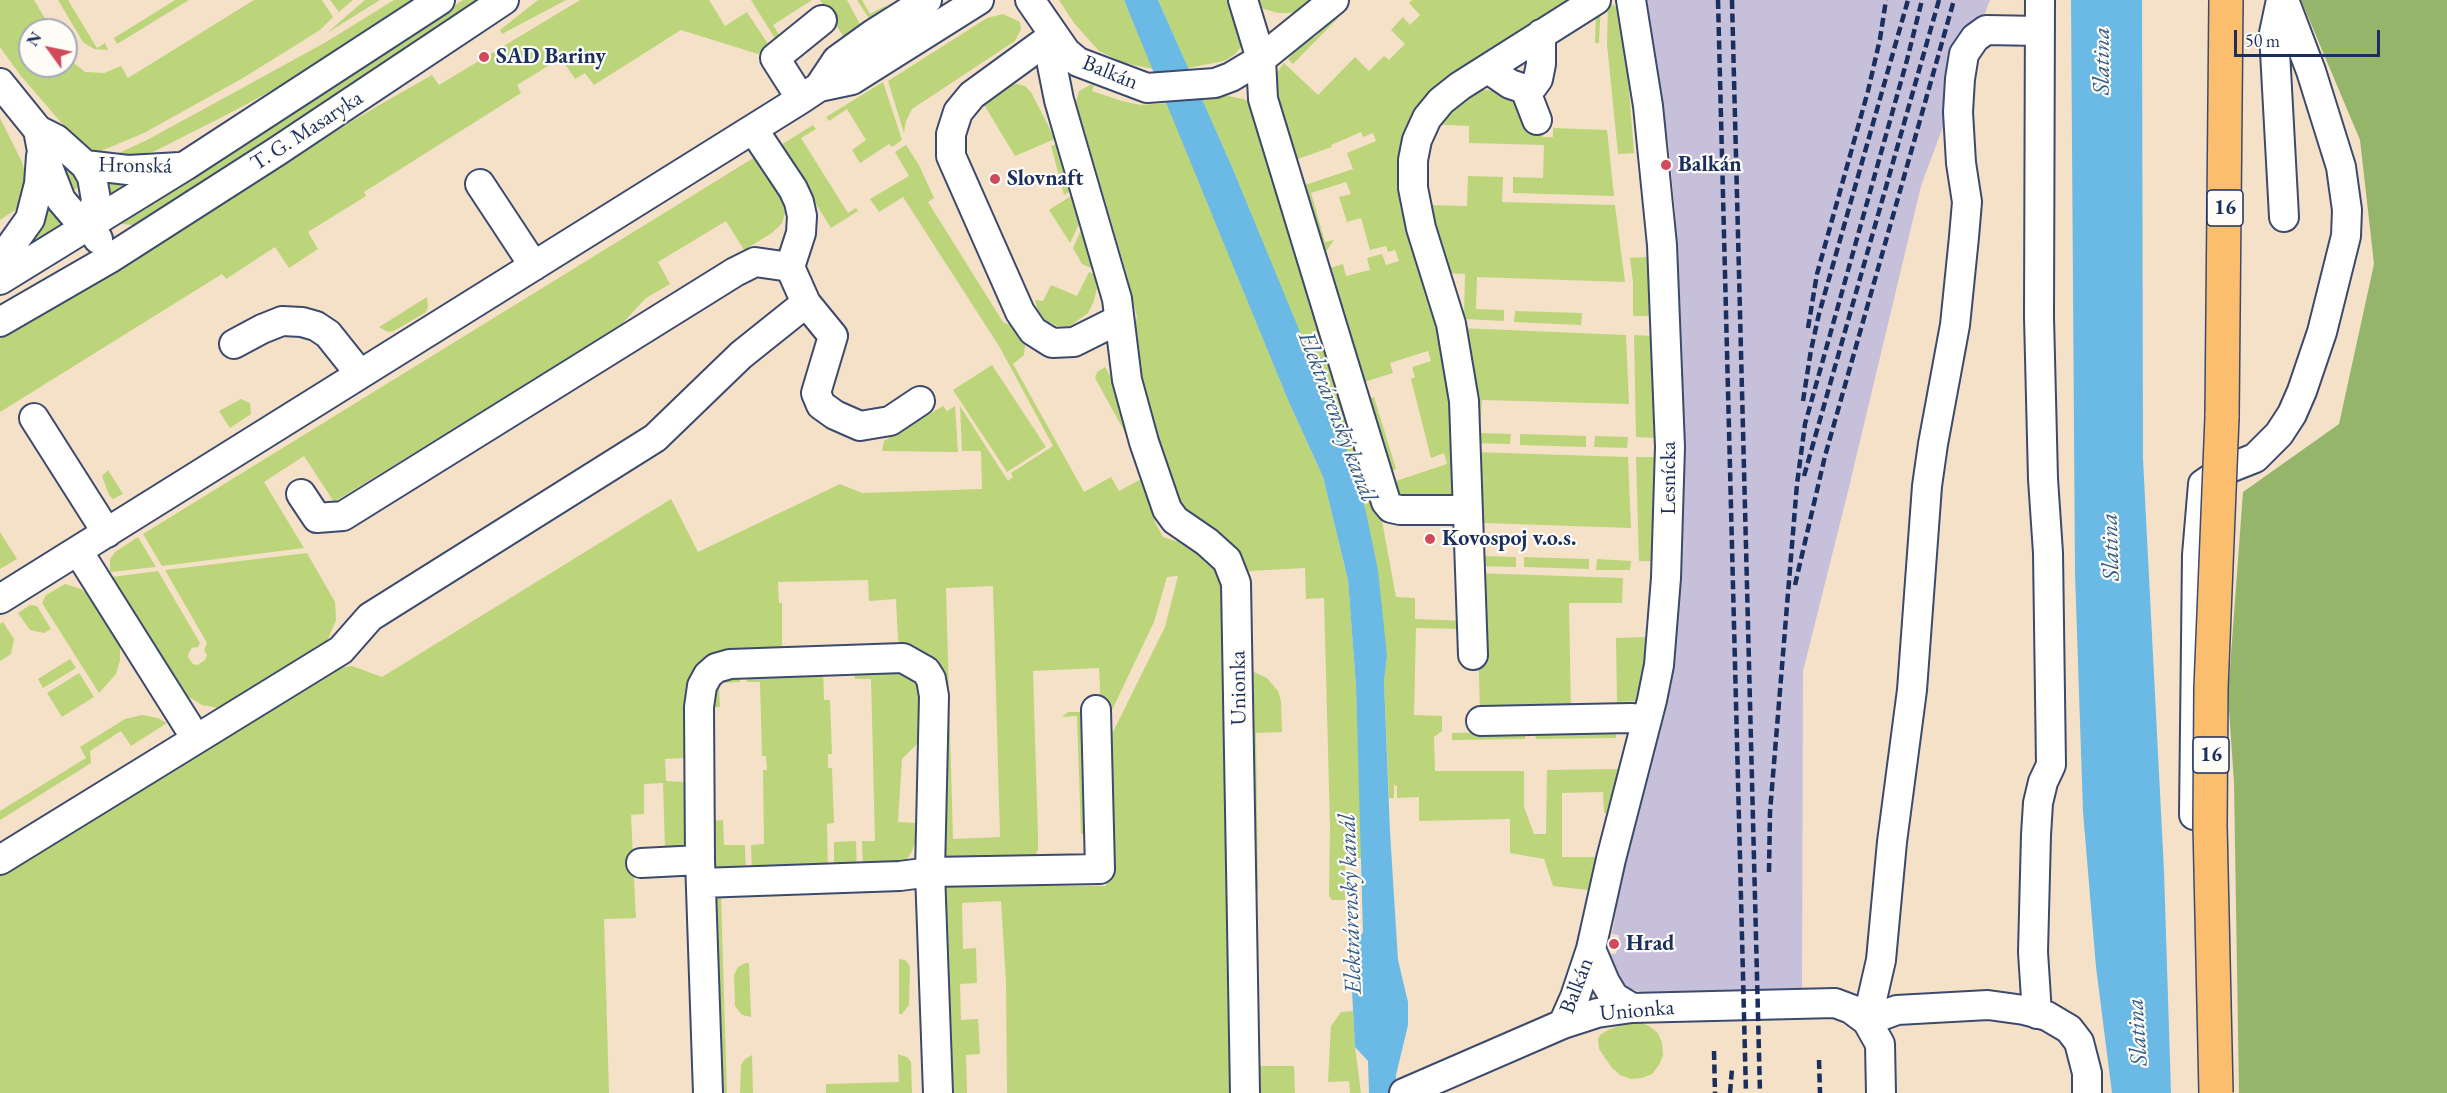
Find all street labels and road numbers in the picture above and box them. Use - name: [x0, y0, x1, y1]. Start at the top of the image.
- street label: Balkán: [1078, 50, 1142, 96]
- street label: T. G. Masaryka: [246, 85, 368, 177]
- street label: Hronská: [98, 152, 172, 180]
- road number: 16: [2207, 190, 2243, 226]
- street label: Lesnícka: [1656, 441, 1682, 515]
- street label: Unionka: [1225, 650, 1253, 726]
- road number: 16: [2193, 737, 2229, 773]
- street label: Balkán: [1554, 954, 1600, 1018]
- street label: Unionka: [1599, 995, 1675, 1027]

